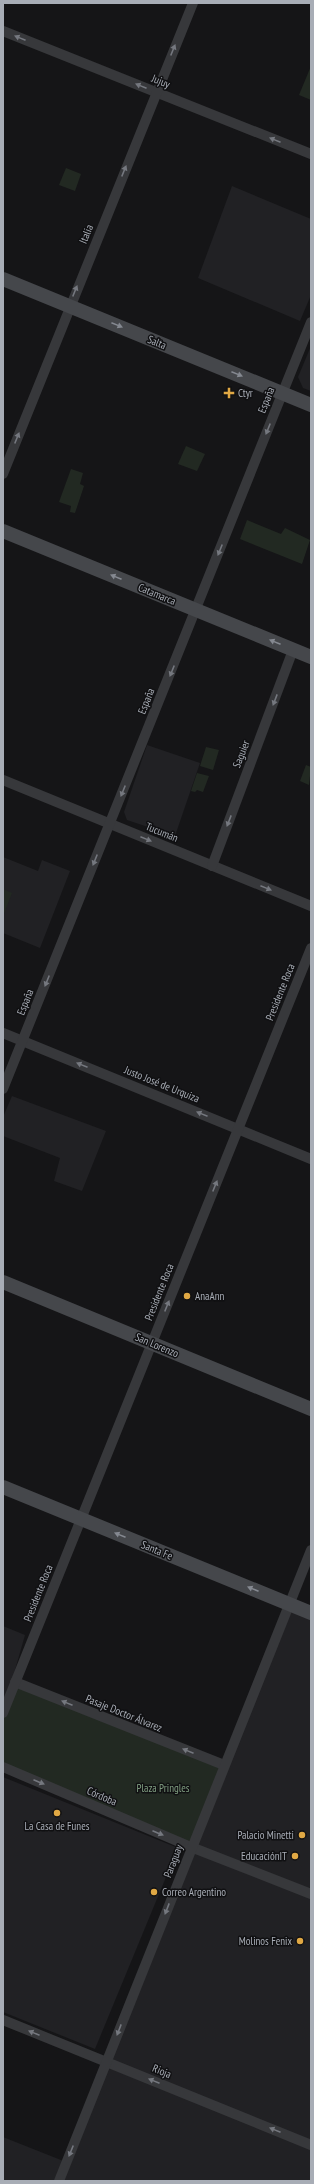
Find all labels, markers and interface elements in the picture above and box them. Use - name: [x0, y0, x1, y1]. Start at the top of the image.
- one-way arrow: [15, 35, 26, 41]
- one-way arrow: [170, 45, 176, 56]
- street label: Jujuy: [149, 71, 173, 91]
- one-way arrow: [135, 83, 147, 89]
- one-way arrow: [268, 136, 280, 142]
- one-way arrow: [122, 164, 128, 176]
- street label: Italia: [76, 222, 96, 246]
- one-way arrow: [73, 285, 79, 297]
- one-way arrow: [111, 322, 122, 328]
- street label: Salta: [146, 332, 168, 352]
- one-way arrow: [232, 372, 244, 378]
- street label: España: [254, 385, 278, 415]
- place label: Ctyr: [238, 386, 253, 400]
- marker: Ctyr: [223, 387, 235, 399]
- one-way arrow: [264, 423, 270, 435]
- one-way arrow: [15, 432, 21, 444]
- one-way arrow: [216, 544, 222, 556]
- one-way arrow: [110, 574, 121, 580]
- street label: Catamarca: [136, 580, 178, 608]
- one-way arrow: [268, 639, 280, 645]
- one-way arrow: [168, 665, 174, 677]
- street label: España: [134, 686, 158, 716]
- one-way arrow: [271, 694, 277, 706]
- street label: Saguier: [229, 738, 253, 770]
- one-way arrow: [120, 786, 126, 798]
- one-way arrow: [225, 816, 231, 828]
- street label: Tucumán: [144, 819, 180, 845]
- one-way arrow: [141, 836, 152, 842]
- one-way arrow: [92, 855, 98, 867]
- one-way arrow: [261, 885, 272, 891]
- street label: Presidente Roca: [262, 961, 298, 1023]
- one-way arrow: [43, 975, 49, 987]
- street label: España: [13, 987, 37, 1017]
- one-way arrow: [75, 1061, 87, 1067]
- street label: Justo José de Urquiza: [121, 1062, 202, 1105]
- one-way arrow: [197, 1111, 208, 1117]
- one-way arrow: [213, 1179, 219, 1191]
- street label: Presidente Roca: [141, 1261, 177, 1323]
- place label: AnaAnn: [195, 1289, 224, 1303]
- marker: AnaAnn: [182, 1291, 192, 1301]
- one-way arrow: [164, 1300, 170, 1312]
- street label: San Lorenzo: [133, 1330, 181, 1361]
- one-way arrow: [113, 1531, 125, 1537]
- street label: Santa Fe: [139, 1537, 175, 1563]
- street label: Presidente Roca: [20, 1562, 56, 1624]
- one-way arrow: [247, 1586, 259, 1592]
- street label: Pasaje Doctor Álvarez: [84, 1691, 164, 1735]
- one-way arrow: [61, 1700, 72, 1706]
- one-way arrow: [182, 1748, 193, 1754]
- one-way arrow: [33, 1779, 44, 1785]
- park label: Plaza Pringles: [136, 1781, 190, 1795]
- street label: Córdoba: [85, 1783, 119, 1809]
- marker: La Casa de Funes: [52, 1808, 62, 1818]
- place label: La Casa de Funes: [25, 1819, 90, 1833]
- place label: Palacio Minetti: [237, 1828, 294, 1842]
- one-way arrow: [153, 1830, 164, 1836]
- marker: Palacio Minetti: [297, 1830, 307, 1840]
- street label: Paraguay: [160, 1842, 186, 1880]
- place label: EducaciónIT: [241, 1849, 287, 1863]
- marker: EducaciónIT: [290, 1851, 300, 1861]
- place label: Correo Argentino: [162, 1885, 226, 1899]
- marker: Correo Argentino: [149, 1887, 159, 1897]
- one-way arrow: [163, 1904, 169, 1916]
- place label: Molinos Fenix: [239, 1934, 292, 1948]
- marker: Molinos Fenix: [295, 1936, 305, 1946]
- one-way arrow: [116, 2025, 122, 2037]
- one-way arrow: [27, 2029, 39, 2035]
- street label: Rioja: [150, 2061, 174, 2081]
- one-way arrow: [148, 2078, 160, 2084]
- one-way arrow: [268, 2127, 280, 2133]
- one-way arrow: [67, 2145, 73, 2157]

